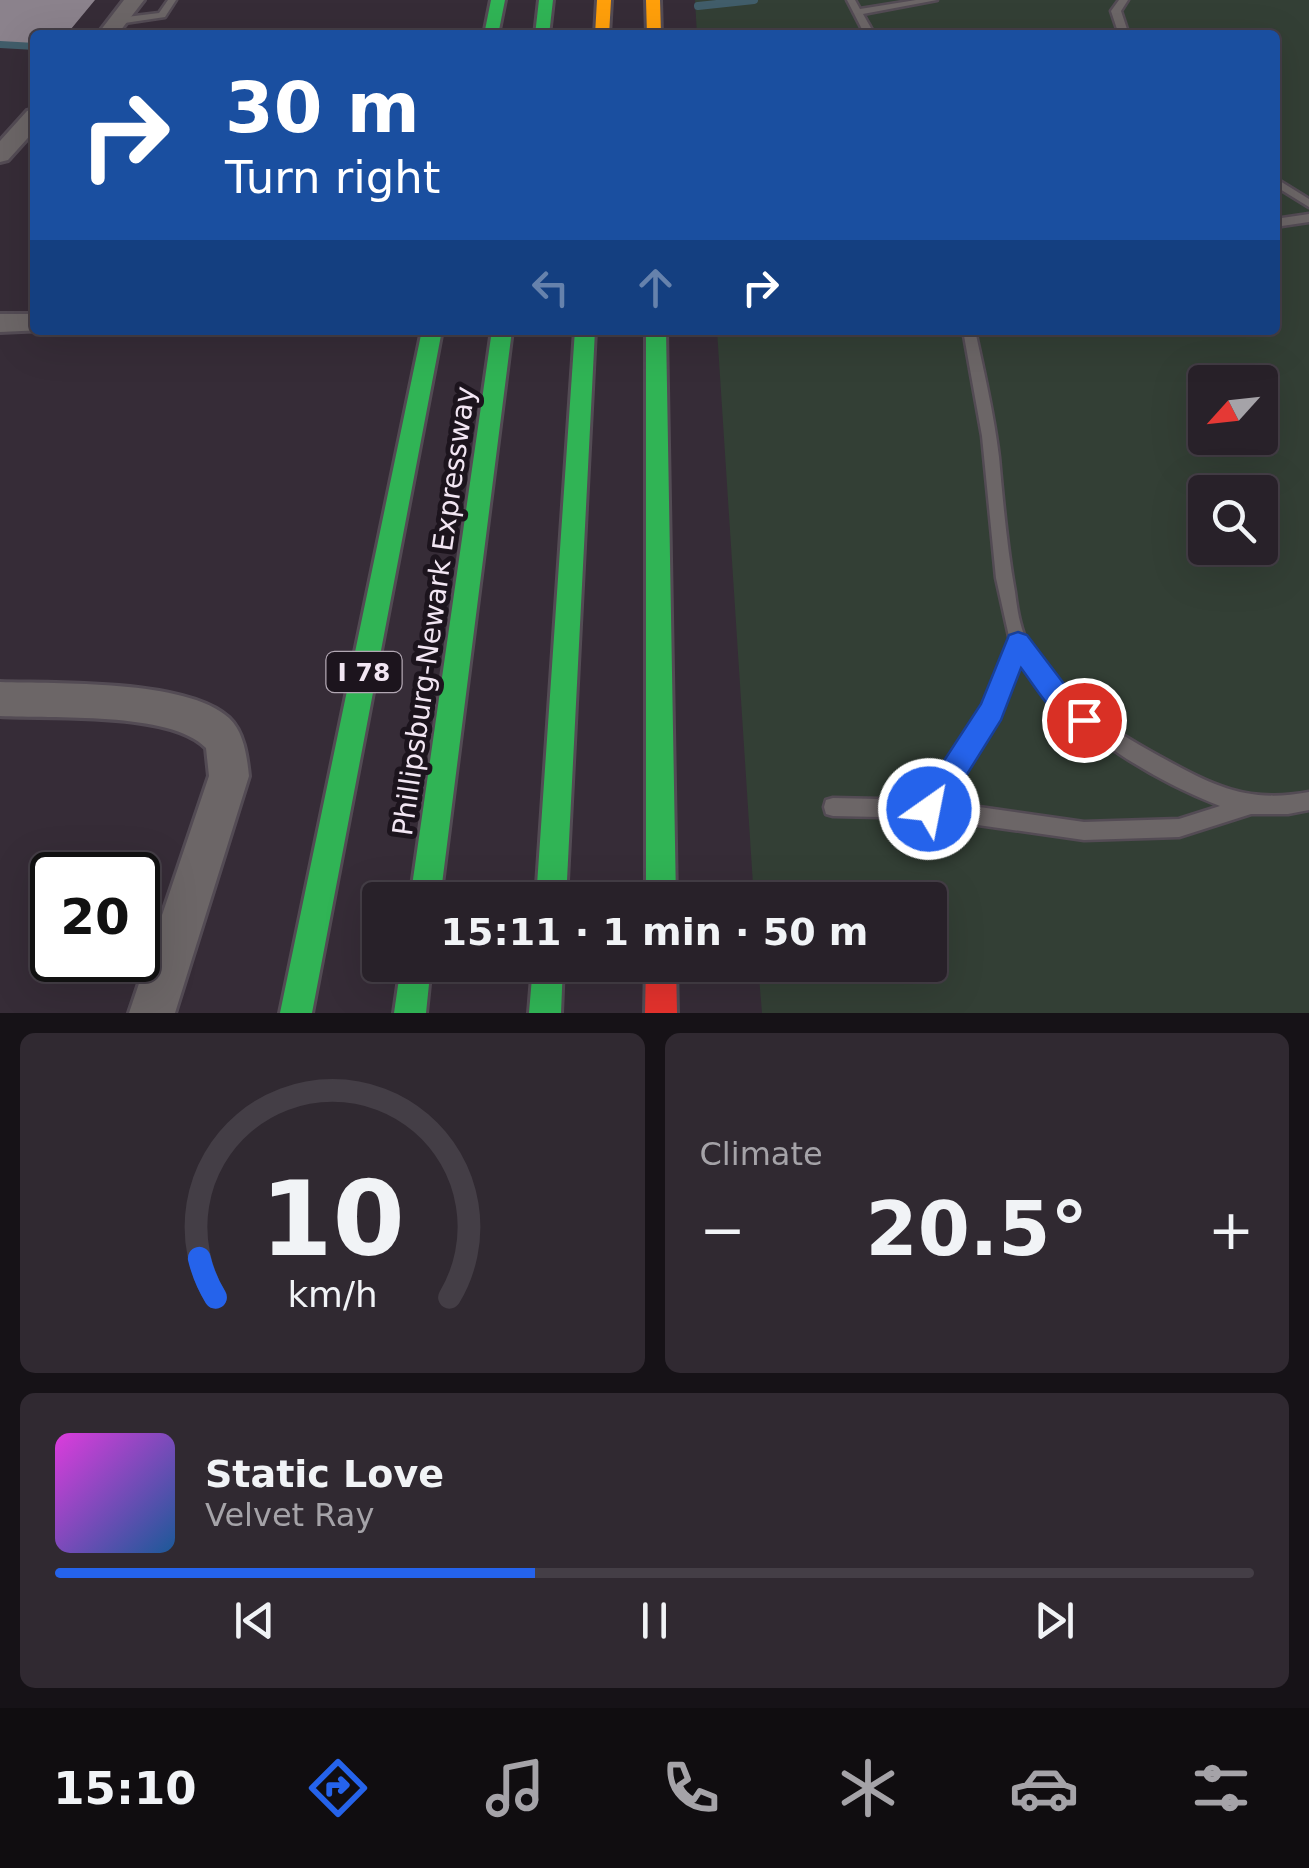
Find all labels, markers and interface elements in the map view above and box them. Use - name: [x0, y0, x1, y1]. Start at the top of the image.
- text: 30 m: [225, 67, 420, 149]
- icon: right: [60, 70, 190, 200]
- text: Turn right: [225, 151, 440, 204]
- icon: left: [523, 260, 578, 315]
- icon: ahead: [628, 260, 683, 315]
- icon: right: [733, 260, 788, 315]
- north arrow: [1188, 365, 1278, 455]
- map controls: [1188, 365, 1278, 565]
- street label: Phillipsburg-Newark Expressway: [386, 384, 482, 838]
- button: search: [1188, 475, 1278, 565]
- road number: I 78: [326, 652, 402, 692]
- pin: [1042, 678, 1127, 763]
- icon: arrive: [1057, 693, 1112, 748]
- position arrow: [877, 757, 981, 861]
- speed limit sign: 20: [30, 852, 160, 982]
- text: 15:11 · 1 min · 50 m: [441, 910, 868, 954]
- text: Climate: [700, 1135, 823, 1173]
- text: 10: [260, 1158, 405, 1280]
- text: 20.5°: [865, 1185, 1088, 1273]
- text: −: [700, 1198, 746, 1262]
- text: +: [1208, 1198, 1254, 1262]
- text: km/h: [287, 1274, 377, 1315]
- text: Static Love: [205, 1452, 444, 1496]
- text: Velvet Ray: [205, 1496, 374, 1534]
- icon: previous: [227, 1593, 282, 1648]
- icon: pause: [627, 1593, 682, 1648]
- icon: next: [1027, 1593, 1082, 1648]
- icon: directions: [303, 1753, 373, 1823]
- icon: music: [480, 1753, 550, 1823]
- icon: phone: [656, 1753, 726, 1823]
- icon: climate: [833, 1753, 903, 1823]
- icon: car: [1009, 1753, 1079, 1823]
- icon: filters: [1186, 1753, 1256, 1823]
- text: 15:10: [53, 1762, 197, 1815]

